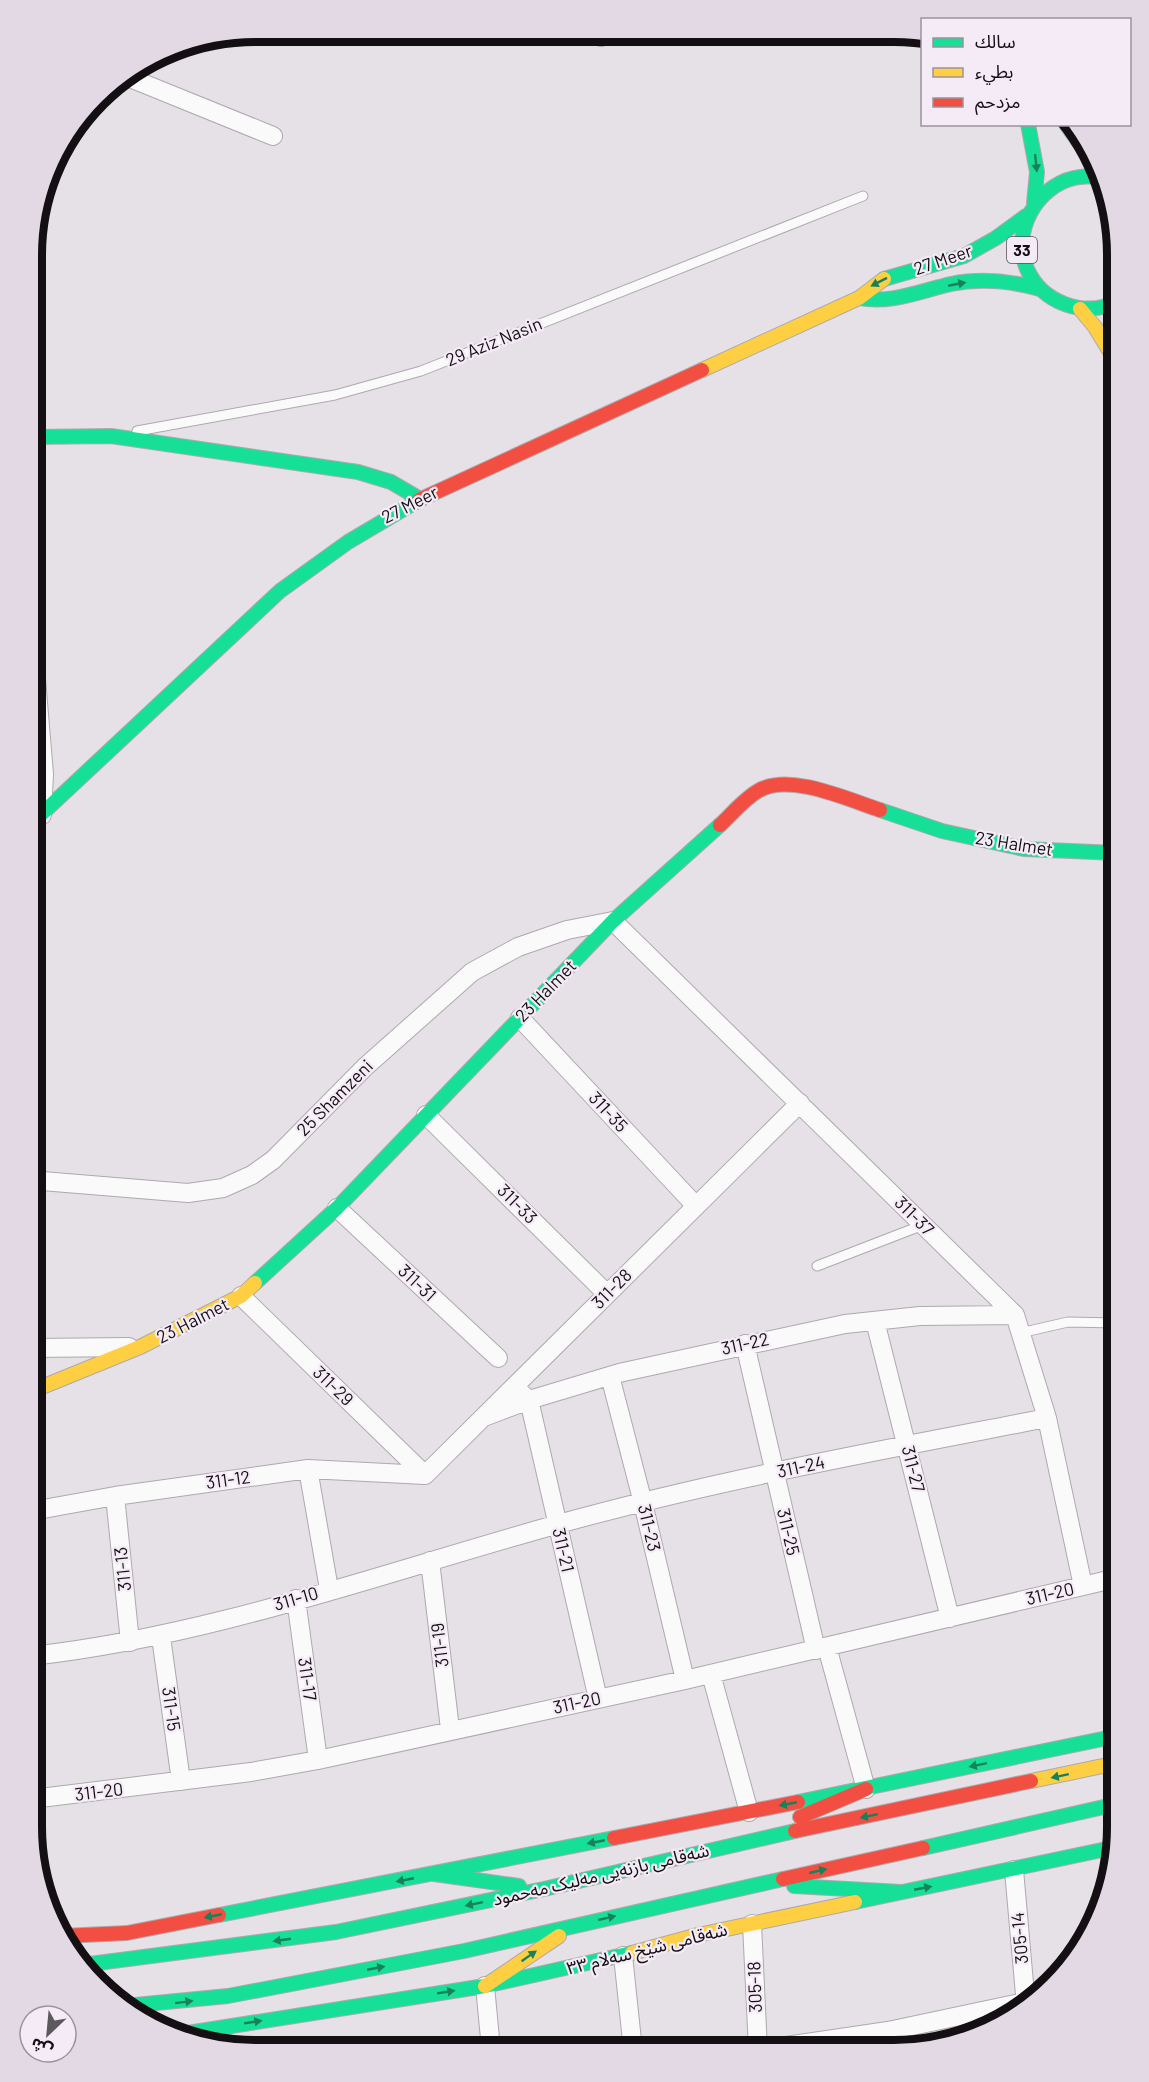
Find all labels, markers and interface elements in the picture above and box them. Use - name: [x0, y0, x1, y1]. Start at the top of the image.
- legend: [921, 18, 1131, 126]
- text: سالك: [975, 30, 1016, 52]
- text: بطيء: [975, 60, 1013, 85]
- text: مزدحم: [975, 90, 1020, 115]
- one-way arrow: [1031, 154, 1041, 173]
- road number: 33: [1007, 237, 1037, 263]
- street label: 27 Meer: [911, 239, 975, 279]
- one-way arrow: [870, 278, 887, 287]
- one-way arrow: [947, 279, 966, 288]
- street label: 29 Aziz Nasin: [442, 312, 545, 370]
- street label: 27 Meer: [378, 480, 442, 528]
- street label: 23 Halmet: [974, 826, 1055, 860]
- street label: 23 Halmet: [510, 954, 580, 1026]
- street label: 25 Shamzeni: [292, 1055, 377, 1140]
- street label: 311-35: [585, 1086, 633, 1136]
- street label: 311-33: [493, 1179, 542, 1228]
- street label: 311-37: [890, 1191, 939, 1240]
- street label: 311-31: [394, 1259, 441, 1305]
- street label: 311-28: [587, 1264, 636, 1313]
- street label: 23 Halmet: [153, 1293, 232, 1348]
- street label: 311-22: [719, 1327, 771, 1359]
- street label: 311-29: [309, 1361, 359, 1410]
- street label: 311-27: [898, 1443, 930, 1495]
- street label: 311-24: [775, 1450, 827, 1482]
- street label: 311-12: [204, 1465, 252, 1493]
- street label: 311-23: [634, 1502, 666, 1553]
- street label: 311-25: [773, 1506, 805, 1558]
- street label: 311-21: [548, 1526, 580, 1574]
- street label: 311-13: [109, 1546, 135, 1592]
- street label: 311-20: [1024, 1577, 1076, 1609]
- street label: 311-10: [271, 1581, 321, 1615]
- street label: 311-19: [425, 1622, 453, 1669]
- street label: 311-17: [294, 1656, 322, 1703]
- street label: 311-15: [158, 1685, 186, 1732]
- street label: 311-20: [551, 1686, 603, 1718]
- one-way arrow: [968, 1761, 987, 1771]
- one-way arrow: [1051, 1771, 1069, 1781]
- street label: 311-20: [73, 1777, 124, 1805]
- one-way arrow: [778, 1800, 797, 1809]
- one-way arrow: [859, 1812, 878, 1821]
- street label: شەقامی بازنەیی مەلیک مەحمود: [490, 1838, 711, 1911]
- one-way arrow: [587, 1838, 606, 1847]
- one-way arrow: [809, 1865, 827, 1875]
- one-way arrow: [395, 1876, 414, 1885]
- one-way arrow: [914, 1883, 933, 1892]
- one-way arrow: [464, 1900, 483, 1909]
- street label: 305-14: [1006, 1911, 1032, 1965]
- one-way arrow: [204, 1912, 223, 1921]
- one-way arrow: [598, 1913, 617, 1922]
- street label: شەقامی شێخ سەلام ٣٣: [564, 1917, 730, 1983]
- one-way arrow: [273, 1935, 292, 1944]
- one-way arrow: [521, 1950, 537, 1962]
- street label: 305-18: [742, 1961, 766, 2013]
- one-way arrow: [366, 1963, 385, 1972]
- one-way arrow: [436, 1988, 455, 1997]
- one-way arrow: [174, 1997, 193, 2006]
- north arrow: [18, 2004, 78, 2064]
- one-way arrow: [244, 2017, 263, 2026]
- text: ش: [27, 2034, 56, 2061]

